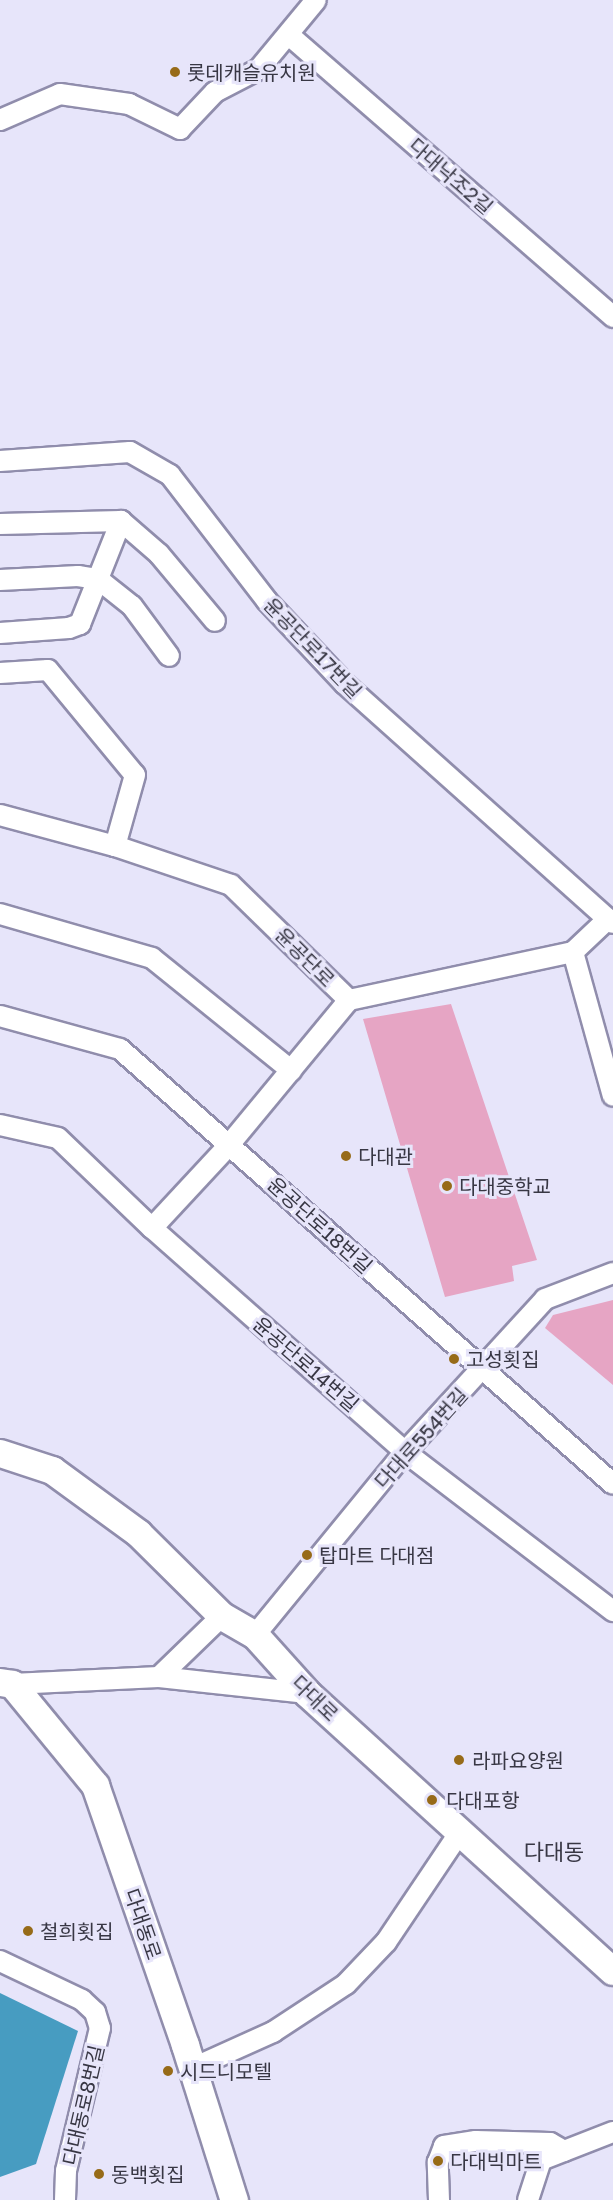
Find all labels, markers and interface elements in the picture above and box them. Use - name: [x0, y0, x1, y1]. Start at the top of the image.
- place label: 롯데캐슬유치원: [187, 60, 316, 84]
- marker: 롯데캐슬유치원: [168, 65, 182, 79]
- street label: 다대낙조2길: [404, 133, 498, 219]
- street label: 윤공단로17번길: [259, 593, 367, 703]
- street label: 윤공단로: [270, 922, 340, 992]
- place label: 다대관: [358, 1144, 413, 1168]
- marker: 다대관: [339, 1149, 353, 1163]
- street label: 윤공단로18번길: [263, 1172, 377, 1278]
- place label: 다대중학교: [459, 1174, 551, 1198]
- marker: 다대중학교: [440, 1179, 454, 1193]
- street label: 윤공단로14번길: [248, 1312, 364, 1416]
- place label: 고성횟집: [466, 1347, 540, 1371]
- marker: 고성횟집: [447, 1352, 461, 1366]
- street label: 다대로554번길: [369, 1383, 473, 1493]
- place label: 탑마트 다대점: [319, 1543, 434, 1567]
- marker: 탑마트 다대점: [300, 1548, 314, 1562]
- street label: 다대로: [287, 1670, 343, 1726]
- place label: 라파요양원: [472, 1748, 564, 1772]
- marker: 라파요양원: [450, 1751, 468, 1769]
- place label: 다대포항: [446, 1788, 520, 1812]
- marker: 다대포항: [423, 1791, 441, 1809]
- district label: 다대동: [524, 1839, 584, 1865]
- street label: 다대동로: [120, 1885, 166, 1963]
- place label: 철희횟집: [40, 1919, 114, 1943]
- marker: 철희횟집: [21, 1924, 35, 1938]
- street label: 다대동로8번길: [58, 2043, 108, 2167]
- place label: 시드니모텔: [180, 2059, 272, 2083]
- marker: 시드니모텔: [161, 2064, 175, 2078]
- place label: 다대빅마트: [450, 2149, 542, 2173]
- marker: 다대빅마트: [431, 2154, 445, 2168]
- place label: 동백횟집: [111, 2162, 185, 2186]
- marker: 동백횟집: [92, 2167, 106, 2181]

